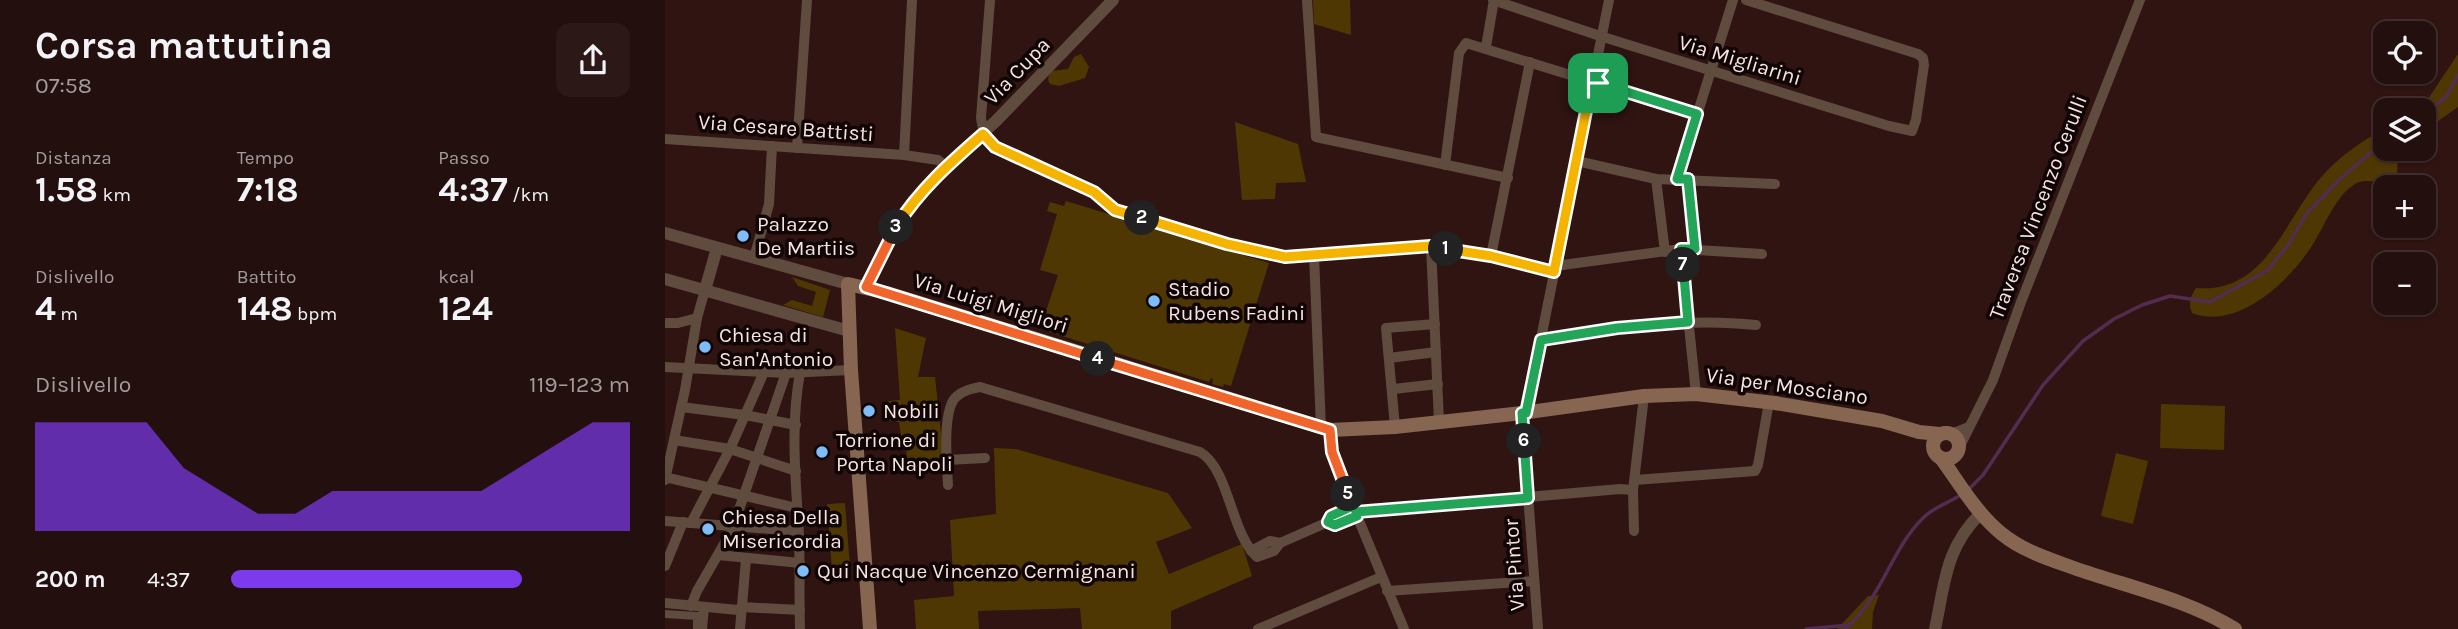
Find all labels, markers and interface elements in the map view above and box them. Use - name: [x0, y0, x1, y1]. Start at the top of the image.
- map controls: [2373, 21, 2436, 315]
- button: locate: [2373, 21, 2436, 84]
- text: Corsa mattutina: [35, 23, 333, 68]
- button: share: [556, 23, 630, 97]
- street label: Via Migliarini: [1676, 30, 1804, 90]
- street label: Via Cupa: [979, 32, 1055, 110]
- pin: [1568, 53, 1628, 113]
- icon: arrive: [1579, 64, 1617, 102]
- text: 07:58: [35, 72, 92, 99]
- street label: Traversa Vincenzo Cerulli: [1984, 92, 2092, 322]
- button: layers: [2373, 98, 2436, 161]
- street label: Via Cesare Battisti: [697, 110, 875, 146]
- text: Distanza: [35, 147, 112, 169]
- text: Tempo: [237, 147, 294, 169]
- text: Passo: [438, 147, 490, 169]
- text: 1.58: [35, 169, 98, 210]
- text: 7:18: [237, 169, 299, 210]
- text: 4:37: [438, 169, 508, 210]
- button: +: [2373, 175, 2436, 238]
- text: km: [98, 184, 131, 206]
- text: /km: [508, 184, 549, 206]
- pin: 2: [1125, 200, 1159, 235]
- text: 2: [1136, 206, 1147, 228]
- pin: 3: [879, 210, 913, 244]
- place label: Palazzo De Martiis: [757, 212, 855, 260]
- text: 3: [890, 215, 901, 237]
- marker: Palazzo De Martiis: [735, 228, 751, 244]
- pin: 1: [1429, 232, 1463, 266]
- text: 1: [1442, 237, 1449, 259]
- pin: 7: [1665, 247, 1701, 282]
- button: −: [2373, 252, 2436, 315]
- text: 7: [1678, 253, 1687, 275]
- text: Dislivello: [35, 266, 115, 288]
- text: Battito: [237, 266, 296, 288]
- text: kcal: [438, 266, 475, 288]
- street label: Via Luigi Migliori: [911, 268, 1071, 338]
- place label: Stadio Rubens Fadini: [1168, 277, 1305, 325]
- text: 4: [35, 288, 56, 329]
- text: 148: [237, 288, 293, 329]
- text: 124: [438, 288, 493, 329]
- marker: Stadio Rubens Fadini: [1146, 293, 1162, 309]
- text: m: [56, 303, 78, 325]
- text: bpm: [293, 303, 337, 325]
- place label: Chiesa di San'Antonio: [719, 323, 833, 371]
- marker: Chiesa di San'Antonio: [697, 339, 713, 355]
- pin: 4: [1081, 342, 1115, 376]
- text: 4: [1092, 347, 1103, 369]
- street label: Via per Mosciano: [1704, 363, 1870, 409]
- text: Dislivello: [35, 371, 131, 398]
- text: 119–123 m: [529, 371, 630, 398]
- place label: Nobili: [883, 399, 940, 423]
- marker: Nobili: [861, 403, 877, 419]
- pin: 6: [1507, 424, 1541, 458]
- place label: Torrione di Porta Napoli: [836, 428, 953, 476]
- text: 6: [1518, 429, 1529, 451]
- marker: Torrione di Porta Napoli: [814, 444, 830, 460]
- pin: 5: [1331, 476, 1365, 512]
- text: 5: [1342, 482, 1353, 504]
- place label: Chiesa Della Misericordia: [722, 505, 842, 553]
- street label: Via Pintor: [1499, 518, 1529, 612]
- marker: Chiesa Della Misericordia: [700, 521, 716, 537]
- place label: Qui Nacque Vincenzo Cermignani: [817, 559, 1136, 583]
- marker: Qui Nacque Vincenzo Cermignani: [795, 563, 811, 579]
- text: 200 m: [35, 566, 106, 593]
- text: 4:37: [147, 566, 190, 593]

